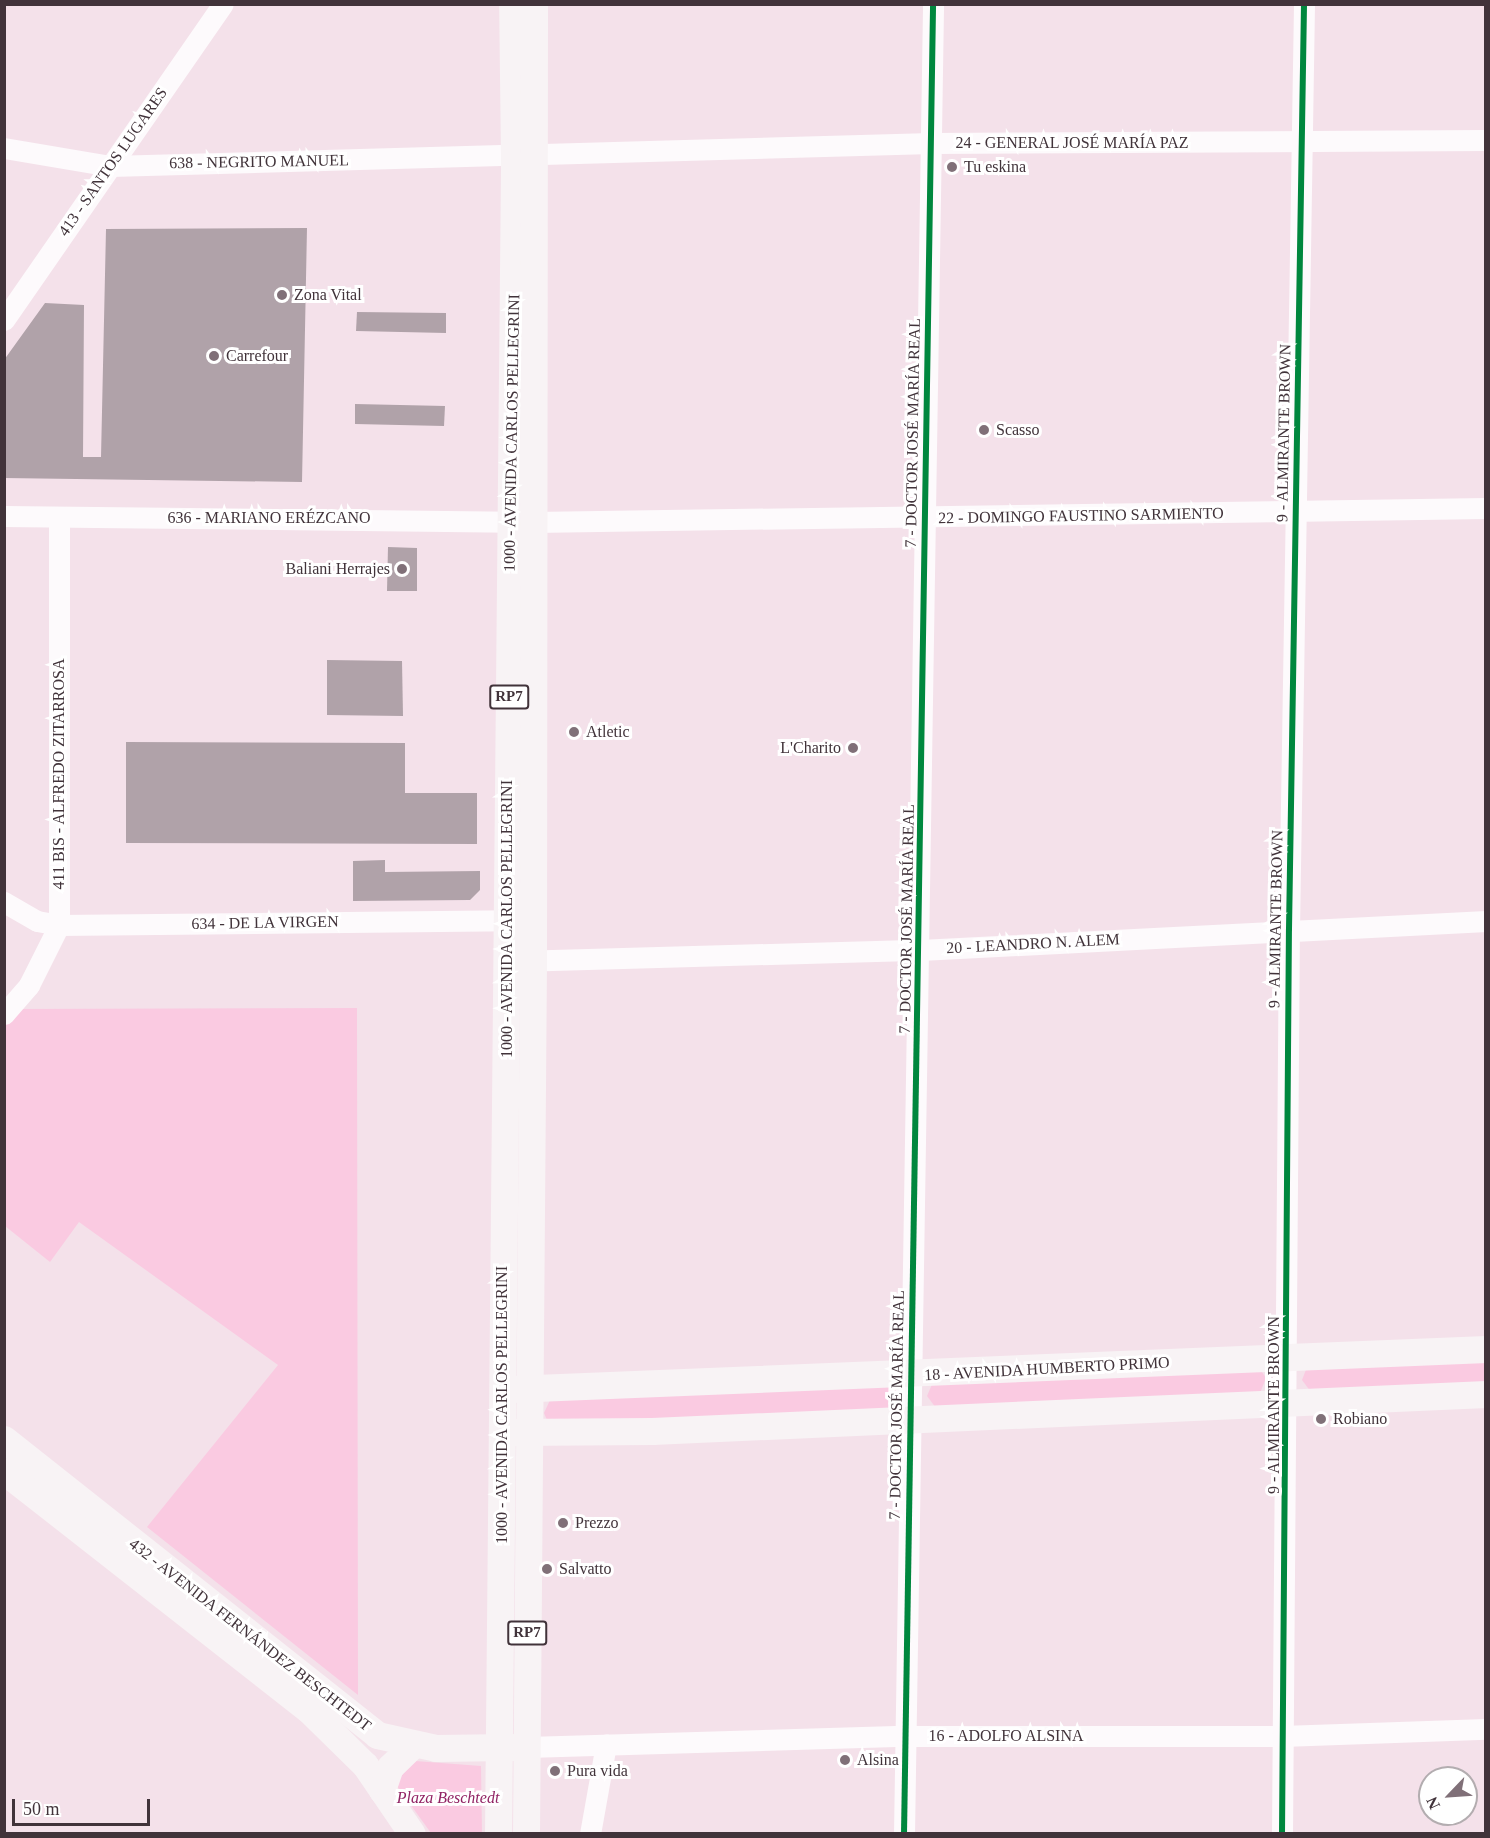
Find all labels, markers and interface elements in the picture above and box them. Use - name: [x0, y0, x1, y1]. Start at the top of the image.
- street label: 413 - SANTOS LUGARES: [54, 84, 172, 240]
- street label: 24 - GENERAL JOSÉ MARÍA PAZ: [955, 133, 1189, 153]
- street label: 638 - NEGRITO MANUEL: [169, 151, 349, 173]
- place label: Tu eskina: [964, 157, 1026, 177]
- marker: Tu eskina: [945, 160, 959, 174]
- place label: Zona Vital: [294, 285, 362, 305]
- marker: Zona Vital: [275, 288, 289, 302]
- street label: 1000 - AVENIDA CARLOS PELLEGRINI: [500, 293, 524, 573]
- street label: 7 - DOCTOR JOSÉ MARÍA REAL: [901, 318, 925, 548]
- street label: 9 - ALMIRANTE BROWN: [1273, 343, 1295, 523]
- place label: Carrefour: [226, 346, 288, 366]
- marker: Carrefour: [207, 349, 221, 363]
- place label: Scasso: [996, 420, 1040, 440]
- marker: Scasso: [977, 423, 991, 437]
- street label: 22 - DOMINGO FAUSTINO SARMIENTO: [938, 504, 1224, 528]
- street label: 636 - MARIANO ERÉZCANO: [167, 508, 371, 528]
- place label: Baliani Herrajes: [286, 559, 390, 579]
- marker: Baliani Herrajes: [395, 562, 409, 576]
- street label: 411 BIS - ALFREDO ZITARROSA: [49, 658, 69, 890]
- road number: RP7: [488, 685, 530, 709]
- place label: Atletic: [586, 722, 630, 742]
- marker: Atletic: [567, 725, 581, 739]
- place label: L'Charito: [780, 738, 841, 758]
- marker: L'Charito: [846, 741, 860, 755]
- street label: 1000 - AVENIDA CARLOS PELLEGRINI: [497, 779, 517, 1059]
- street label: 7 - DOCTOR JOSÉ MARÍA REAL: [895, 804, 919, 1034]
- street label: 9 - ALMIRANTE BROWN: [1265, 829, 1287, 1009]
- street label: 634 - DE LA VIRGEN: [191, 912, 339, 934]
- street label: 20 - LEANDRO N. ALEM: [945, 930, 1121, 958]
- street label: 1000 - AVENIDA CARLOS PELLEGRINI: [492, 1265, 512, 1545]
- street label: 7 - DOCTOR JOSÉ MARÍA REAL: [885, 1290, 909, 1520]
- street label: 9 - ALMIRANTE BROWN: [1264, 1315, 1284, 1495]
- street label: 18 - AVENIDA HUMBERTO PRIMO: [923, 1353, 1171, 1385]
- place label: Robiano: [1333, 1409, 1387, 1429]
- marker: Robiano: [1314, 1412, 1328, 1426]
- place label: Prezzo: [575, 1513, 619, 1533]
- marker: Prezzo: [556, 1516, 570, 1530]
- street label: 432 - AVENIDA FERNÁNDEZ BESCHTEDT: [124, 1534, 376, 1736]
- place label: Salvatto: [559, 1559, 611, 1579]
- marker: Salvatto: [540, 1562, 554, 1576]
- road number: RP7: [506, 1621, 548, 1645]
- street label: 16 - ADOLFO ALSINA: [928, 1726, 1084, 1746]
- place label: Alsina: [857, 1750, 899, 1770]
- marker: Alsina: [838, 1753, 852, 1767]
- place label: Pura vida: [567, 1761, 628, 1781]
- marker: Pura vida: [548, 1764, 562, 1778]
- north arrow: [1418, 1766, 1478, 1826]
- scale bar: [15, 1787, 153, 1825]
- park label: Plaza Beschtedt: [397, 1788, 499, 1808]
- text: N: [1423, 1794, 1443, 1812]
- text: 50 m: [23, 1799, 60, 1819]

